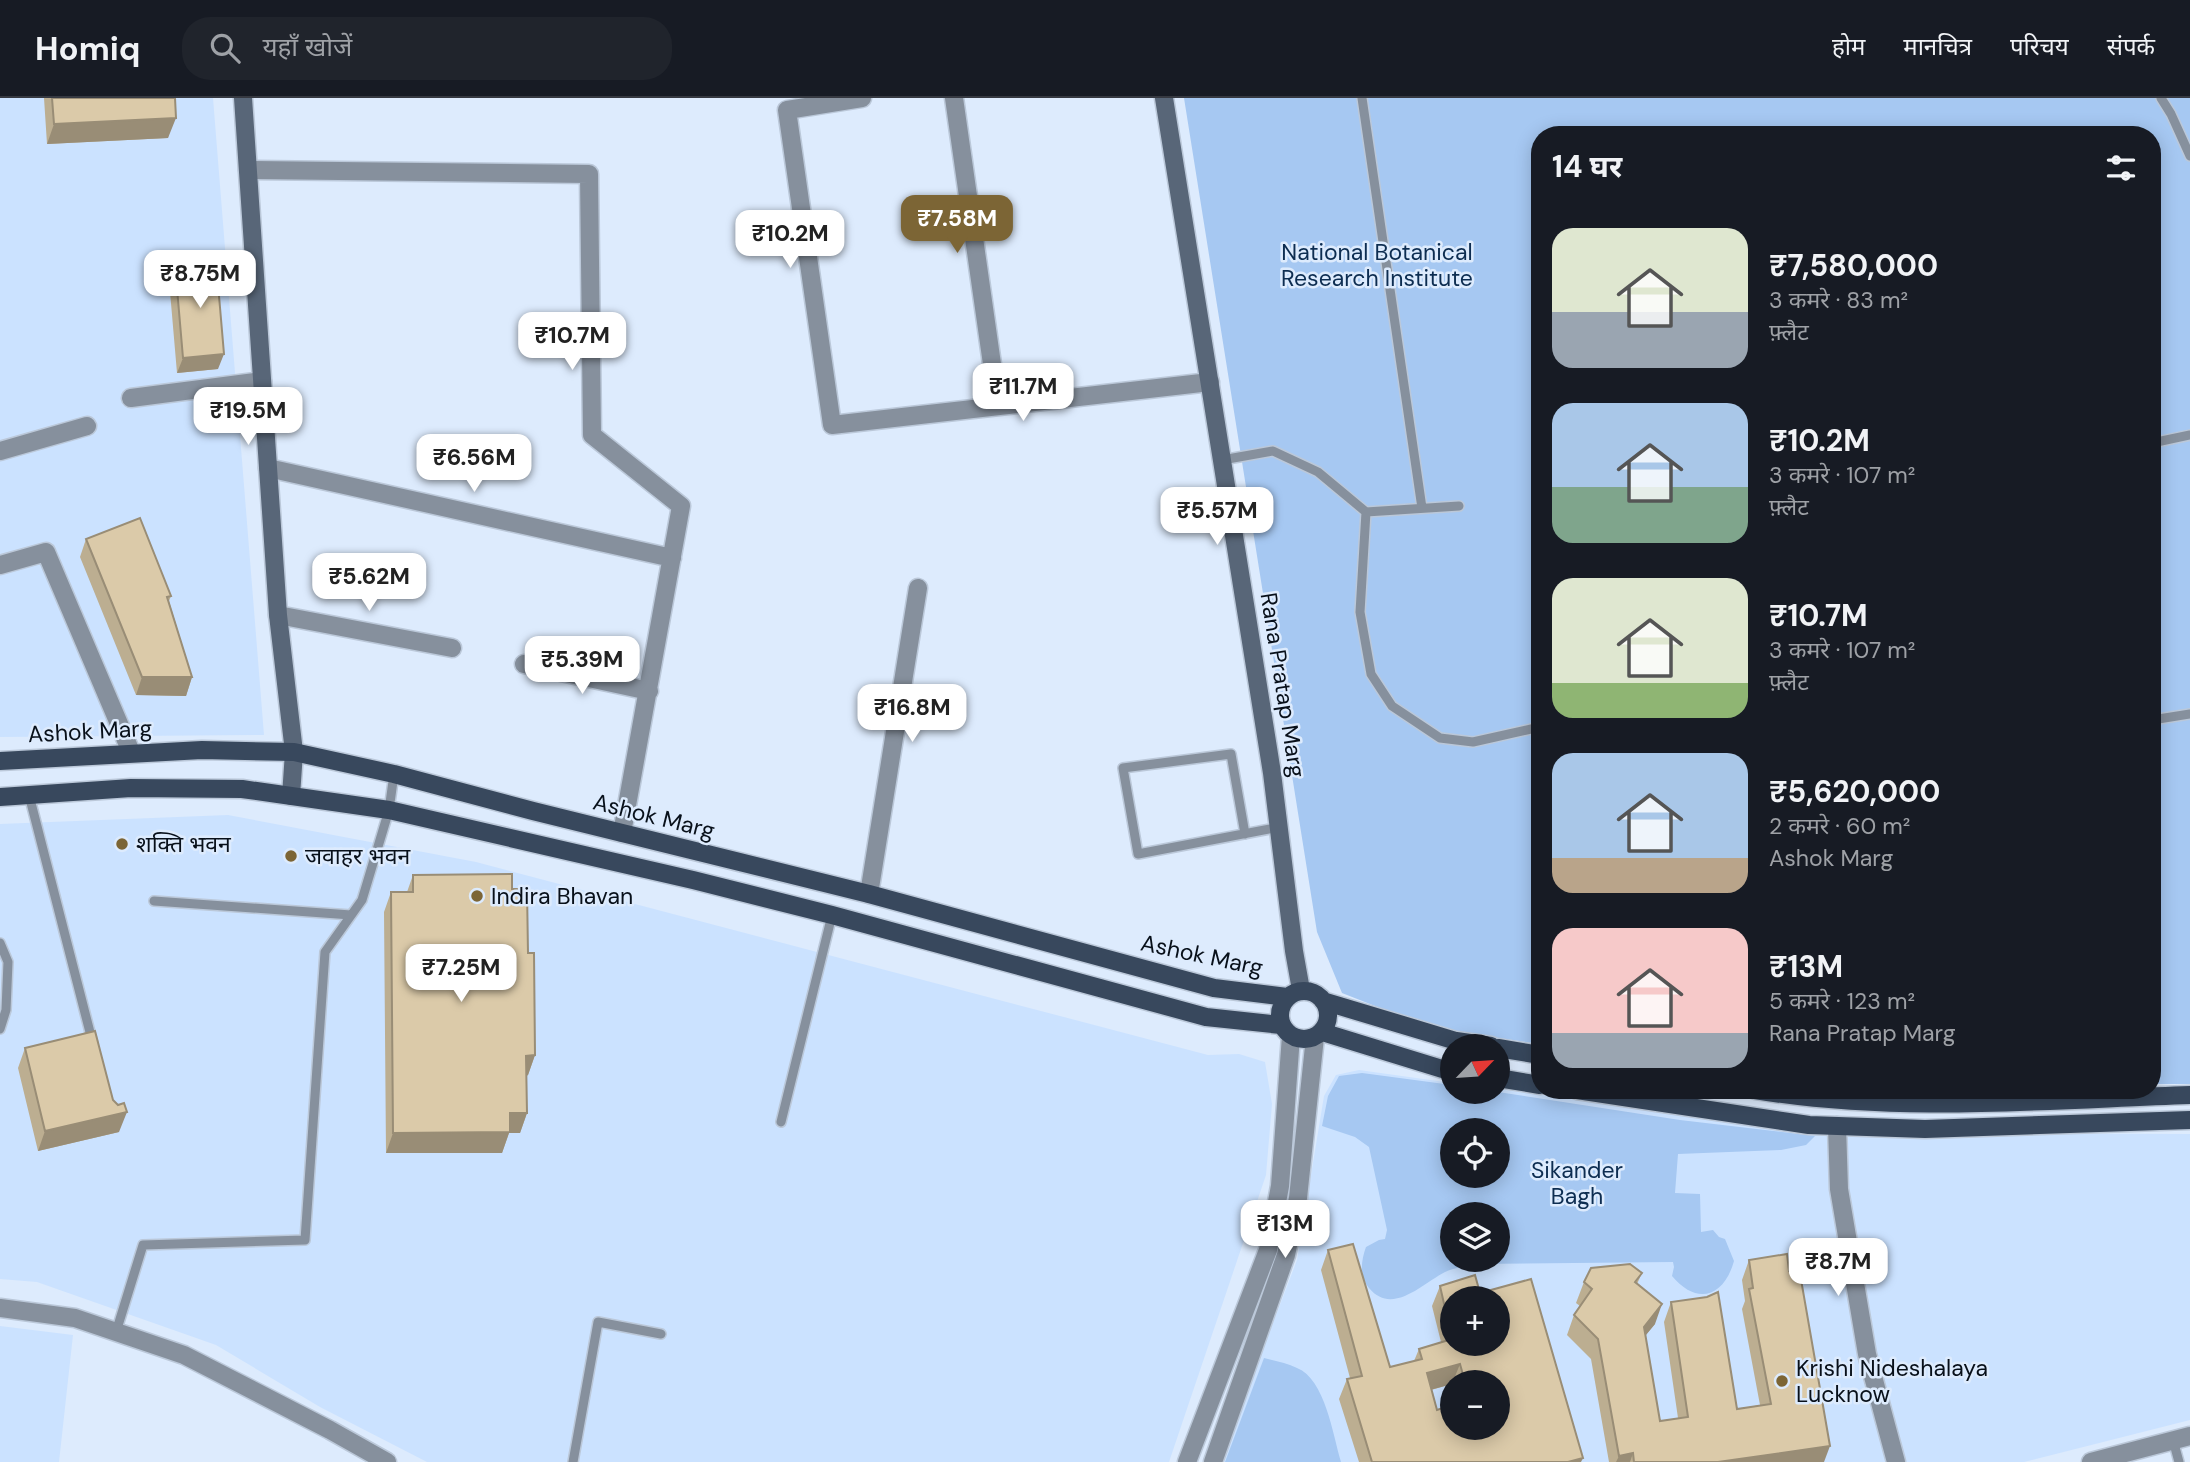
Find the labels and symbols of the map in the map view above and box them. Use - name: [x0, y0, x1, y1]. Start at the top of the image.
- pin: ₹7.58M: [900, 195, 1014, 255]
- pin: ₹10.2M: [733, 211, 847, 270]
- park label: National Botanical Research Institute: [1281, 237, 1473, 293]
- pin: ₹8.75M: [143, 250, 257, 310]
- pin: ₹10.7M: [515, 313, 629, 372]
- pin: ₹11.7M: [966, 364, 1080, 423]
- pin: ₹19.5M: [191, 388, 305, 447]
- pin: ₹6.56M: [417, 434, 531, 494]
- pin: ₹5.57M: [1160, 488, 1274, 547]
- pin: ₹5.62M: [312, 554, 426, 613]
- street label: Rana Pratap Marg: [1254, 590, 1312, 780]
- pin: ₹5.39M: [525, 636, 639, 696]
- pin: ₹16.8M: [855, 684, 969, 744]
- street label: Ashok Marg: [27, 713, 153, 749]
- street label: Ashok Marg: [590, 786, 718, 846]
- place label: शक्ति भवन: [136, 829, 232, 859]
- marker: शक्ति भवन: [114, 836, 130, 852]
- place label: जवाहर भवन: [305, 841, 412, 871]
- marker: जवाहर भवन: [283, 848, 299, 864]
- place label: Indira Bhavan: [491, 881, 633, 911]
- marker: Indira Bhavan: [469, 888, 485, 904]
- street label: Ashok Marg: [1138, 927, 1266, 983]
- pin: ₹7.25M: [404, 944, 518, 1004]
- north arrow: [1440, 1034, 1510, 1104]
- park label: Sikander Bagh: [1531, 1155, 1623, 1211]
- pin: ₹13M: [1244, 1200, 1326, 1260]
- pin: ₹8.7M: [1789, 1238, 1887, 1298]
- place label: Krishi Nideshalaya Lucknow: [1796, 1353, 1988, 1409]
- marker: Krishi Nideshalaya Lucknow: [1774, 1373, 1790, 1389]

